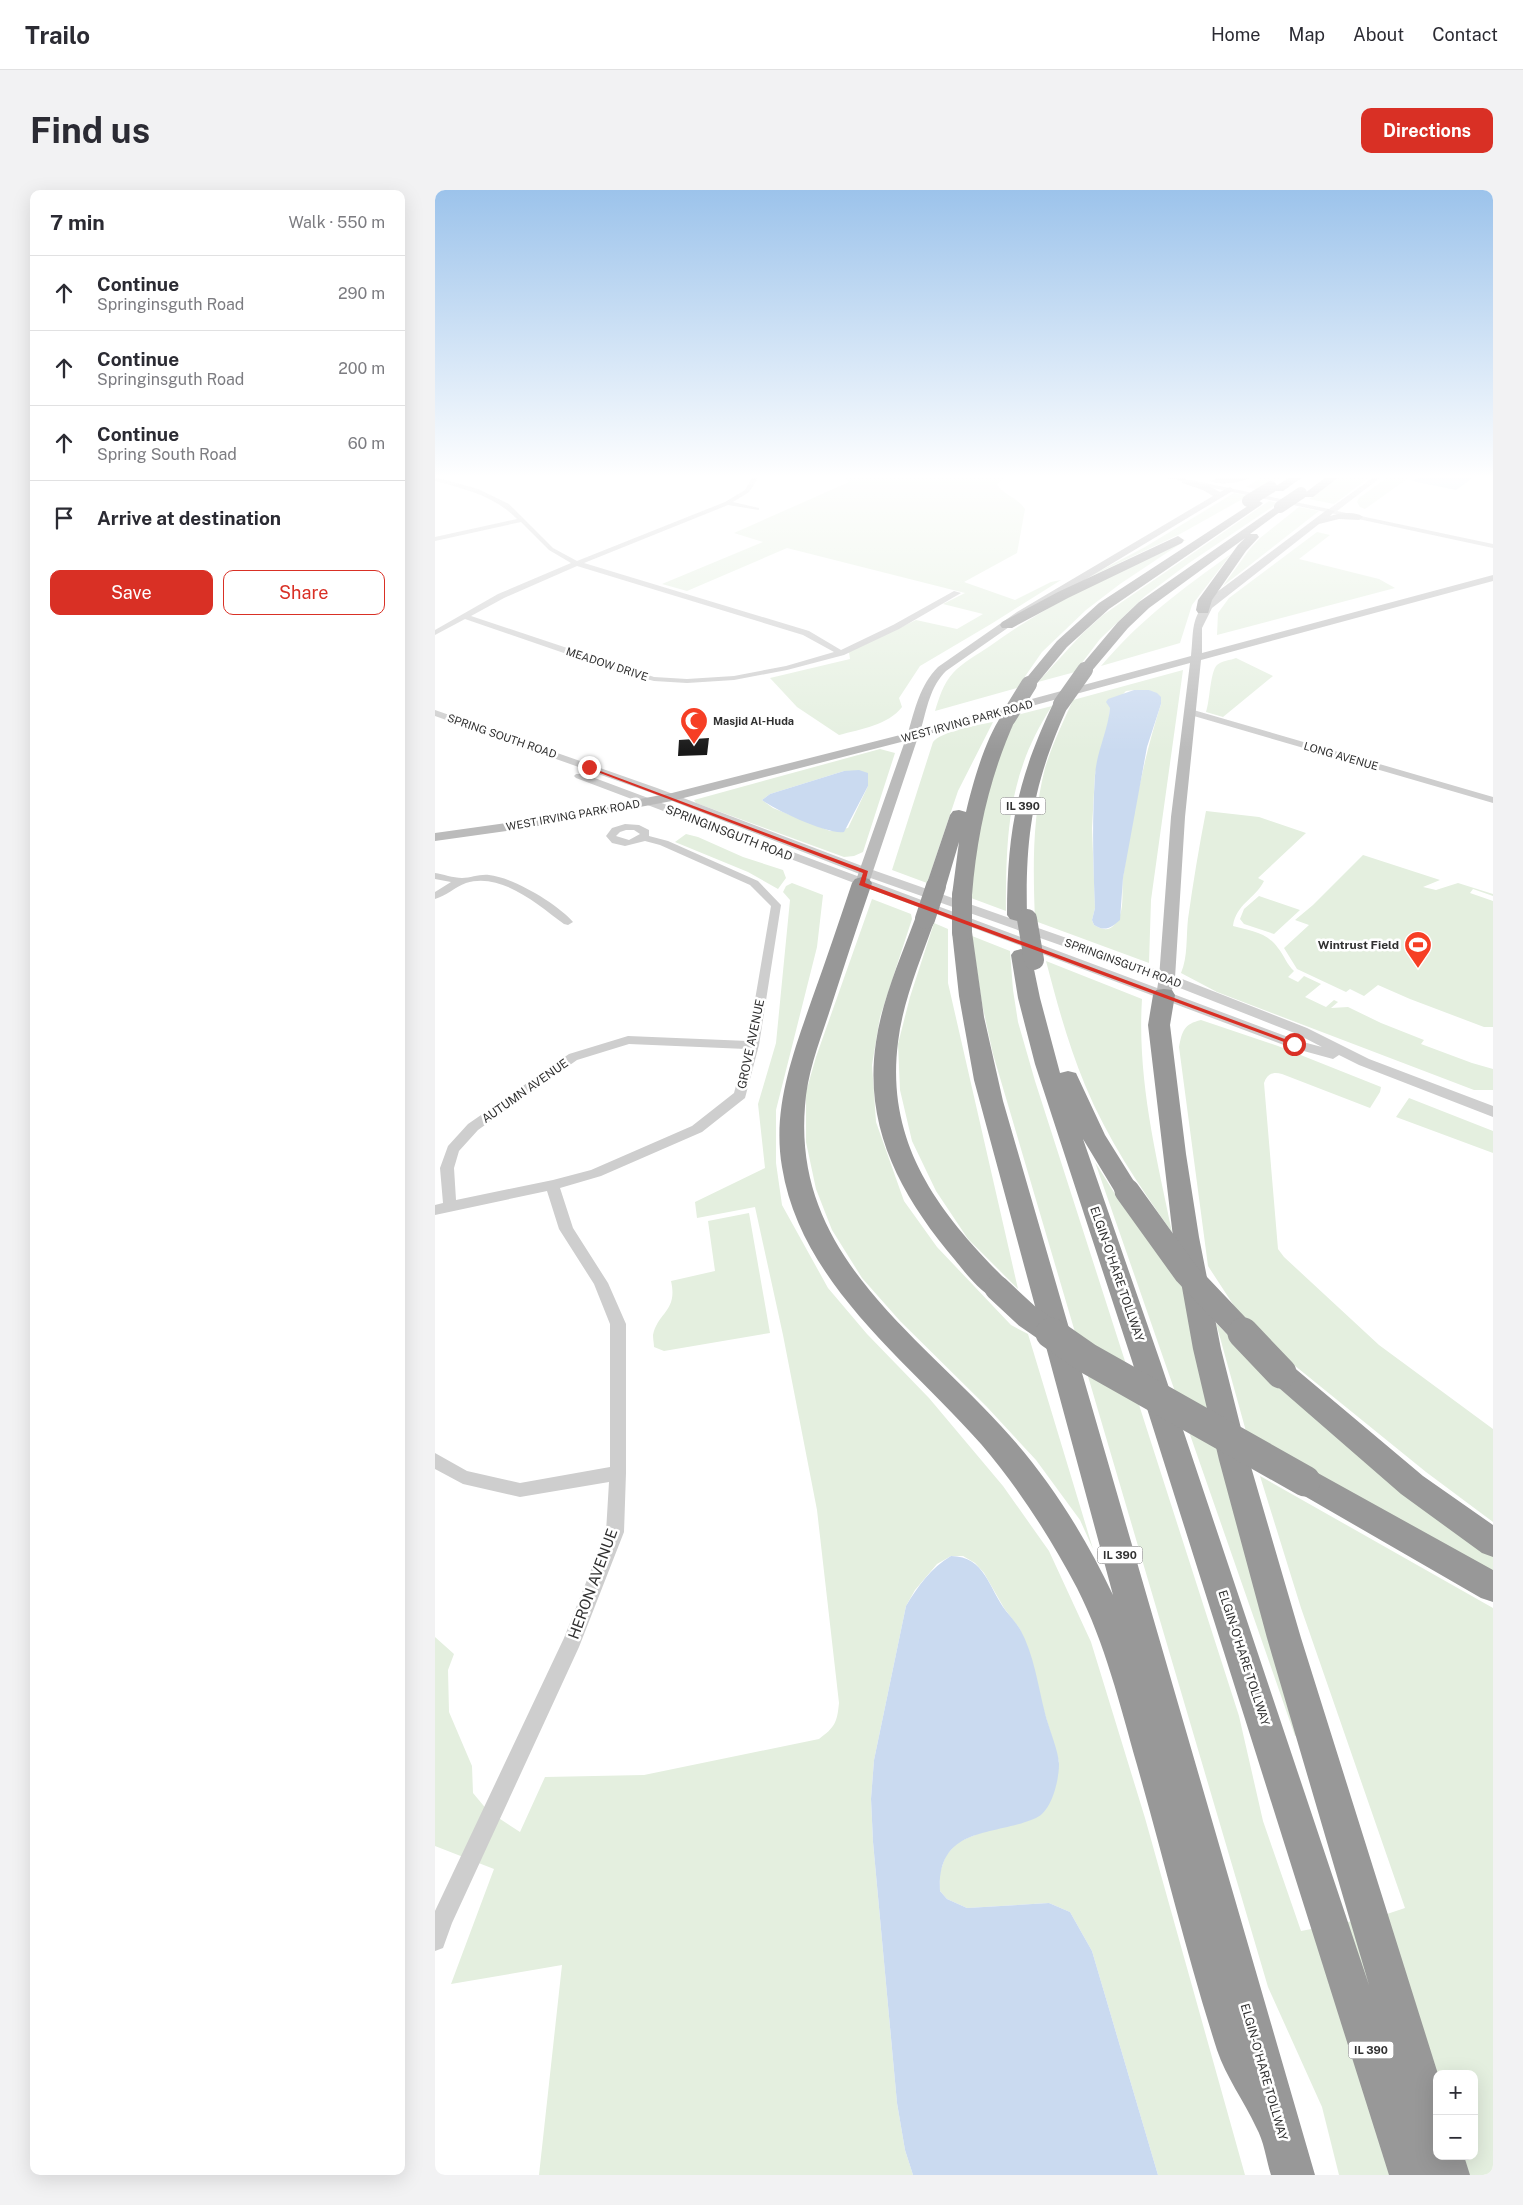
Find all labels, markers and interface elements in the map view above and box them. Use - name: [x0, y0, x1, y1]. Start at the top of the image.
- text: Trailo: [25, 21, 90, 49]
- text: Home: [1211, 24, 1261, 45]
- text: Map: [1289, 24, 1325, 45]
- text: About: [1353, 24, 1404, 45]
- text: Contact: [1432, 24, 1498, 45]
- button: Directions: [1361, 108, 1493, 153]
- text: Find us: [30, 110, 150, 151]
- text: 7 min: [50, 210, 105, 235]
- text: Walk · 550 m: [288, 213, 385, 232]
- text: Continue: [97, 273, 179, 295]
- icon: ahead: [50, 279, 78, 307]
- text: 290 m: [338, 284, 385, 303]
- text: Springinsguth Road: [97, 295, 244, 314]
- text: Continue: [97, 348, 179, 370]
- icon: ahead: [50, 354, 78, 382]
- text: 200 m: [338, 359, 385, 378]
- text: Springinsguth Road: [97, 370, 244, 389]
- text: Continue: [97, 423, 179, 445]
- icon: ahead: [50, 429, 78, 457]
- text: 60 m: [348, 434, 385, 453]
- text: Spring South Road: [97, 445, 237, 464]
- icon: arrive: [50, 504, 78, 532]
- text: Arrive at destination: [97, 507, 281, 529]
- button: Save: [50, 570, 213, 615]
- button: Share: [223, 570, 385, 615]
- street label: MEADOW DRIVE: [565, 645, 650, 683]
- street label: WEST IRVING PARK ROAD: [900, 698, 1034, 744]
- mosque icon: Masjid Al-Huda: [679, 706, 709, 745]
- street label: SPRING SOUTH ROAD: [446, 712, 559, 760]
- place label: Masjid Al-Huda: [713, 715, 794, 727]
- street label: LONG AVENUE: [1302, 740, 1380, 772]
- route end: [578, 756, 601, 779]
- street label: WEST IRVING PARK ROAD: [505, 797, 641, 833]
- road number: IL 390: [1001, 798, 1045, 814]
- street label: SPRINGINSGUTH ROAD: [663, 802, 795, 864]
- sports icon: Wintrust Field: [1403, 930, 1433, 969]
- street label: SPRINGINSGUTH ROAD: [1063, 936, 1184, 990]
- place label: Wintrust Field: [1318, 938, 1399, 952]
- street label: GROVE AVENUE: [735, 998, 767, 1090]
- route start: [1283, 1033, 1306, 1056]
- street label: AUTUMN AVENUE: [479, 1056, 571, 1126]
- street label: ELGIN-O'HARE TOLLWAY: [1087, 1205, 1147, 1344]
- street label: HERON AVENUE: [565, 1526, 620, 1641]
- road number: IL 390: [1097, 1546, 1143, 1564]
- street label: ELGIN-O'HARE TOLLWAY: [1215, 1588, 1273, 1728]
- street label: ELGIN-O'HARE TOLLWAY: [1238, 2002, 1290, 2143]
- road number: IL 390: [1349, 2042, 1393, 2058]
- map controls: [1433, 2070, 1478, 2160]
- button: +: [1433, 2070, 1478, 2115]
- button: −: [1433, 2115, 1478, 2160]

